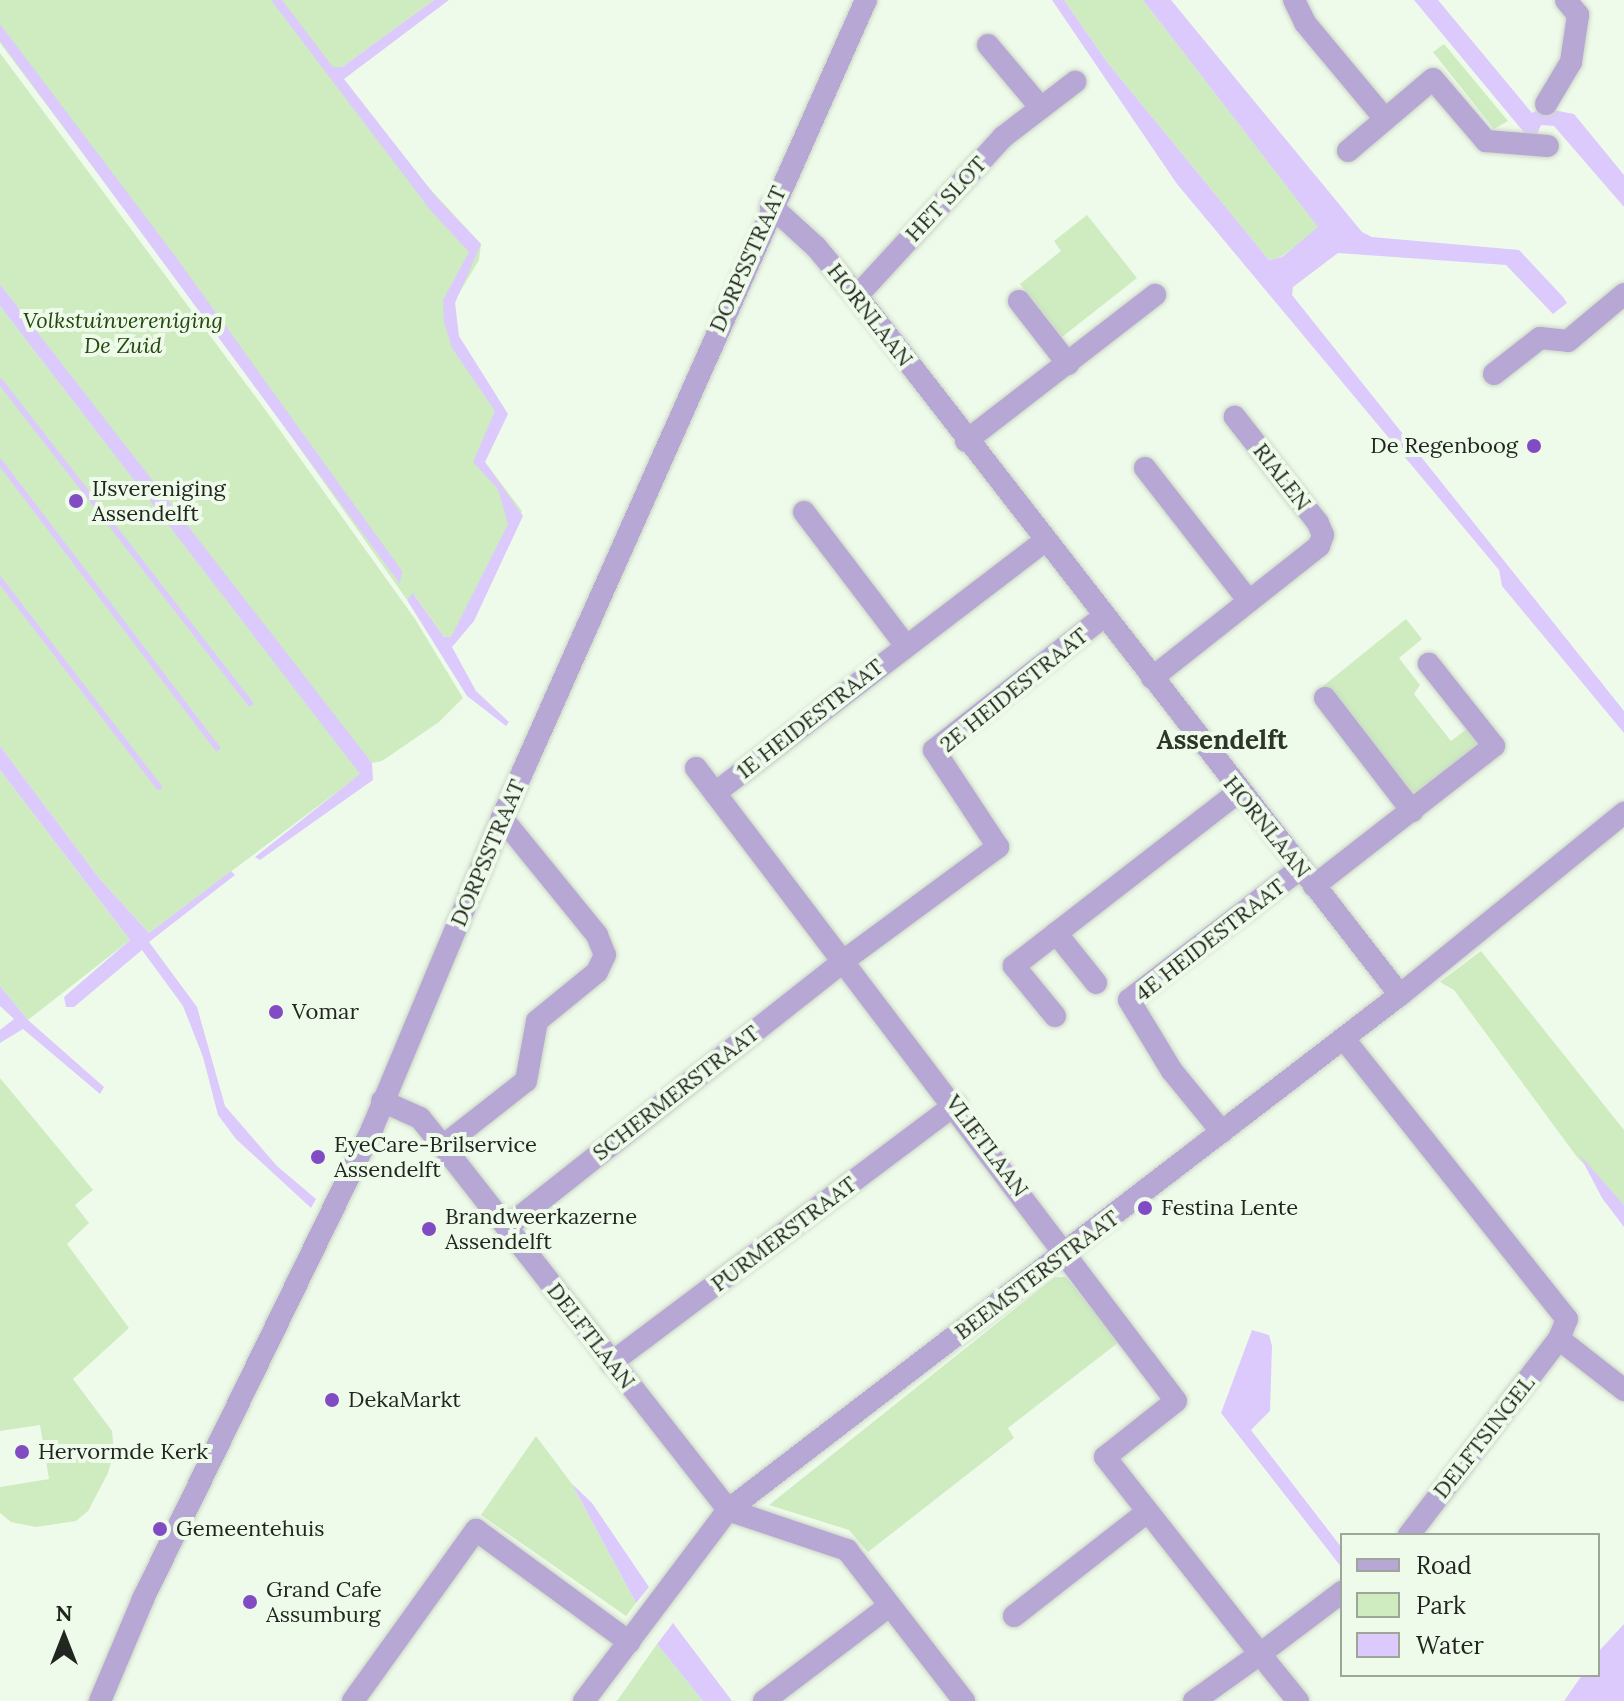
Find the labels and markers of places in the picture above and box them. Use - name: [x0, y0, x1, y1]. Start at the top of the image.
- place label: De Regenboog: [1370, 433, 1518, 459]
- marker: De Regenboog: [1525, 437, 1543, 455]
- place label: IJsvereniging Assendelft: [92, 475, 226, 526]
- marker: IJsvereniging Assendelft: [67, 492, 85, 510]
- place label: Vomar: [292, 999, 359, 1025]
- marker: Vomar: [267, 1003, 285, 1021]
- place label: EyeCare-Brilservice Assendelft: [334, 1131, 537, 1182]
- marker: EyeCare-Brilservice Assendelft: [309, 1148, 327, 1166]
- place label: Festina Lente: [1161, 1195, 1298, 1221]
- marker: Festina Lente: [1136, 1199, 1154, 1217]
- place label: Brandweerkazerne Assendelft: [445, 1203, 637, 1254]
- marker: Brandweerkazerne Assendelft: [420, 1220, 438, 1238]
- place label: DekaMarkt: [348, 1387, 461, 1413]
- marker: DekaMarkt: [323, 1391, 341, 1409]
- place label: Hervormde Kerk: [38, 1439, 208, 1465]
- marker: Hervormde Kerk: [13, 1443, 31, 1461]
- place label: Gemeentehuis: [176, 1516, 324, 1542]
- marker: Gemeentehuis: [151, 1520, 169, 1538]
- place label: Grand Cafe Assumburg: [266, 1576, 382, 1628]
- marker: Grand Cafe Assumburg: [241, 1593, 259, 1611]

